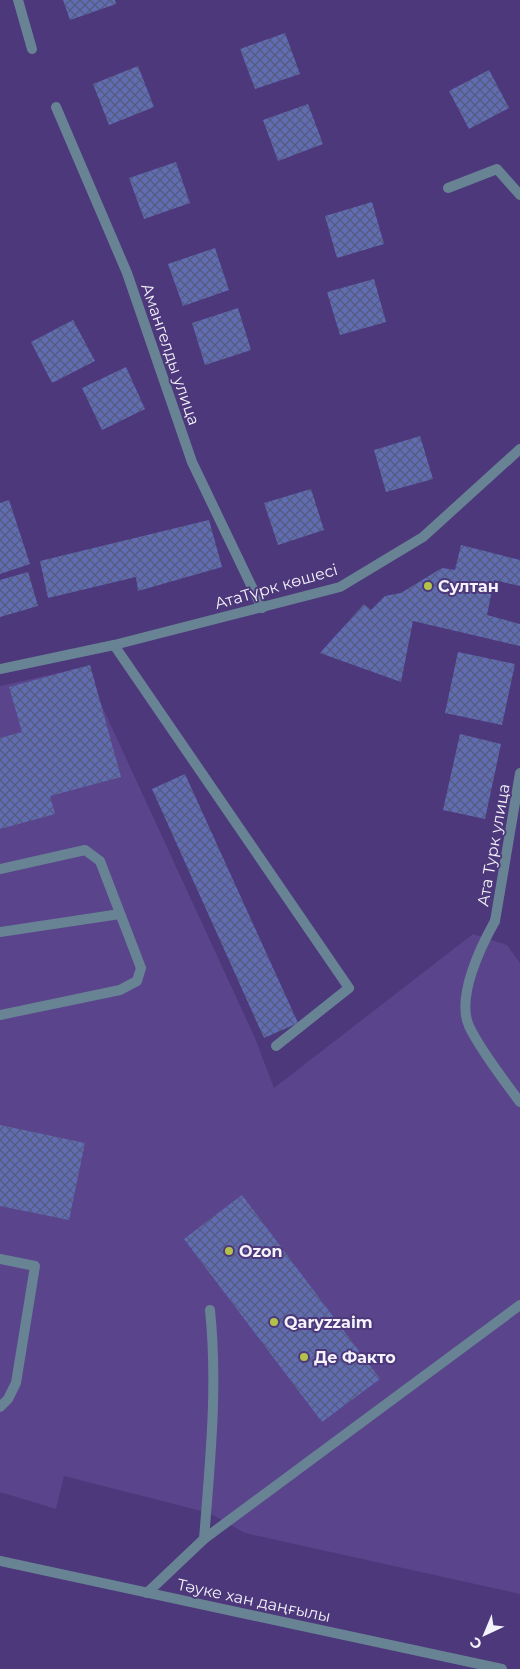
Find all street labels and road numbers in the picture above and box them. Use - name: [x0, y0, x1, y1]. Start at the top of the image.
- street label: Амангелды улица: [137, 281, 204, 428]
- street label: АтаТүрк көшесі: [212, 560, 340, 613]
- street label: Ата Турк улица: [473, 782, 514, 908]
- street label: Тәуке хан даңғылы: [175, 1575, 332, 1626]

